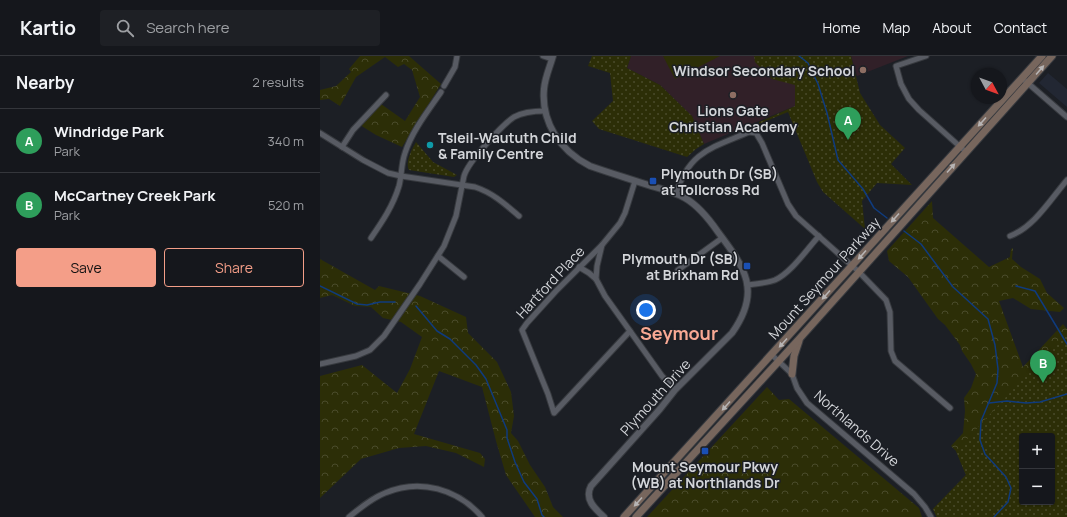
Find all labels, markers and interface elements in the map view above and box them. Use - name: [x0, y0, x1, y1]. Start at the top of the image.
- search box: [100, 10, 380, 46]
- text: Kartio: [20, 15, 76, 41]
- icon: search: [114, 17, 136, 39]
- text: Search here: [146, 17, 230, 38]
- text: Home: [823, 18, 860, 37]
- text: Map: [882, 18, 910, 37]
- text: About: [932, 18, 972, 37]
- text: Contact: [994, 18, 1047, 37]
- place label: Windsor Secondary School: [673, 61, 855, 80]
- one-way arrow: [1036, 64, 1045, 75]
- marker: Windsor Secondary School: [858, 65, 868, 75]
- north arrow: [971, 68, 1007, 104]
- text: Nearby: [16, 71, 74, 94]
- text: 2 results: [252, 73, 304, 91]
- marker: Lions Gate Christian Academy: [728, 90, 738, 100]
- place label: Lions Gate Christian Academy: [669, 101, 797, 136]
- pin: A: [835, 107, 861, 140]
- one-way arrow: [978, 117, 987, 127]
- text: Windridge Park: [54, 121, 164, 142]
- place label: Tsleil-Waututh Child & Family Centre: [438, 128, 577, 163]
- text: A: [25, 132, 33, 150]
- text: 340 m: [268, 132, 304, 150]
- marker: Tsleil-Waututh Child & Family Centre: [425, 140, 435, 150]
- text: Park: [54, 142, 80, 160]
- one-way arrow: [947, 163, 956, 174]
- place label: Plymouth Dr (SB) at Tollcross Rd: [661, 164, 778, 199]
- marker: Plymouth Dr (SB) at Tollcross Rd: [648, 176, 658, 186]
- text: McCartney Creek Park: [54, 185, 215, 206]
- text: B: [25, 196, 33, 214]
- text: 520 m: [268, 196, 304, 214]
- text: Park: [54, 206, 80, 224]
- street label: Mount Seymour Parkway: [764, 212, 884, 343]
- one-way arrow: [890, 213, 900, 223]
- street label: Hartford Place: [512, 242, 588, 322]
- button: Save: [16, 248, 156, 287]
- button: Share: [164, 248, 304, 287]
- place label: Plymouth Dr (SB) at Brixham Rd: [622, 249, 739, 284]
- one-way arrow: [857, 250, 866, 260]
- marker: Plymouth Dr (SB) at Brixham Rd: [742, 261, 752, 271]
- one-way arrow: [821, 290, 831, 300]
- your location: [636, 300, 656, 320]
- district label: Seymour: [640, 321, 718, 345]
- one-way arrow: [778, 338, 787, 348]
- pin: B: [1030, 350, 1056, 383]
- street label: Plymouth Drive: [615, 355, 695, 439]
- street label: Northlands Drive: [810, 386, 904, 470]
- one-way arrow: [721, 400, 730, 411]
- map controls: [1019, 433, 1055, 505]
- button: +: [1019, 433, 1055, 469]
- marker: Mount Seymour Pkwy (WB) at Northlands Dr: [700, 446, 710, 456]
- place label: Mount Seymour Pkwy (WB) at Northlands Dr: [630, 457, 780, 492]
- button: −: [1019, 469, 1055, 505]
- one-way arrow: [633, 497, 643, 507]

